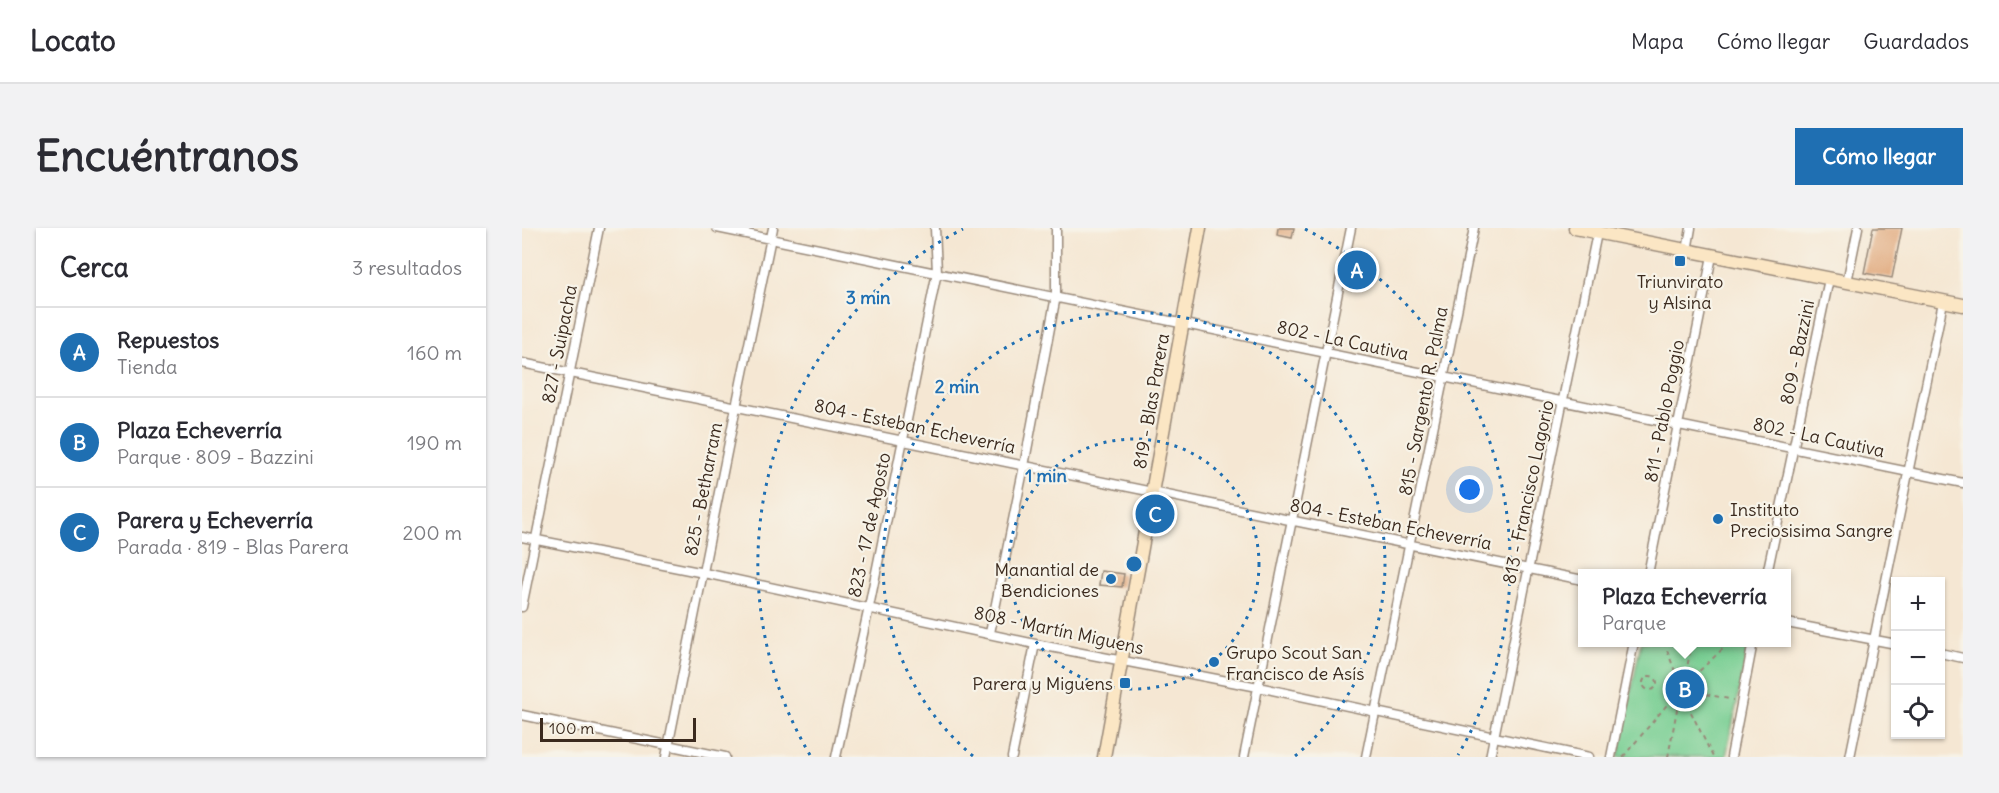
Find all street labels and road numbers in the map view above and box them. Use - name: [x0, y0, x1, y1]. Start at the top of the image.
- street label: 827 - Suipacha: [536, 283, 582, 405]
- street label: 809 - Bazzini: [1775, 297, 1819, 407]
- street label: 815 - Sargento R. Palma: [1393, 304, 1453, 498]
- street label: 802 - La Cautiva: [1275, 315, 1411, 365]
- street label: 819 - Blas Parera: [1128, 331, 1174, 471]
- street label: 811 - Pablo Poggio: [1639, 338, 1689, 484]
- street label: 804 - Esteban Echeverría: [812, 393, 1018, 459]
- street label: 813 - Francisco Lagorio: [1497, 398, 1559, 586]
- street label: 802 - La Cautiva: [1751, 412, 1887, 462]
- street label: 825 - Betharram: [679, 420, 727, 558]
- street label: 823 - 17 de Agosto: [842, 450, 896, 600]
- street label: 804 - Esteban Echeverría: [1288, 493, 1494, 555]
- street label: 808 - Martín Miguens: [972, 601, 1146, 659]

